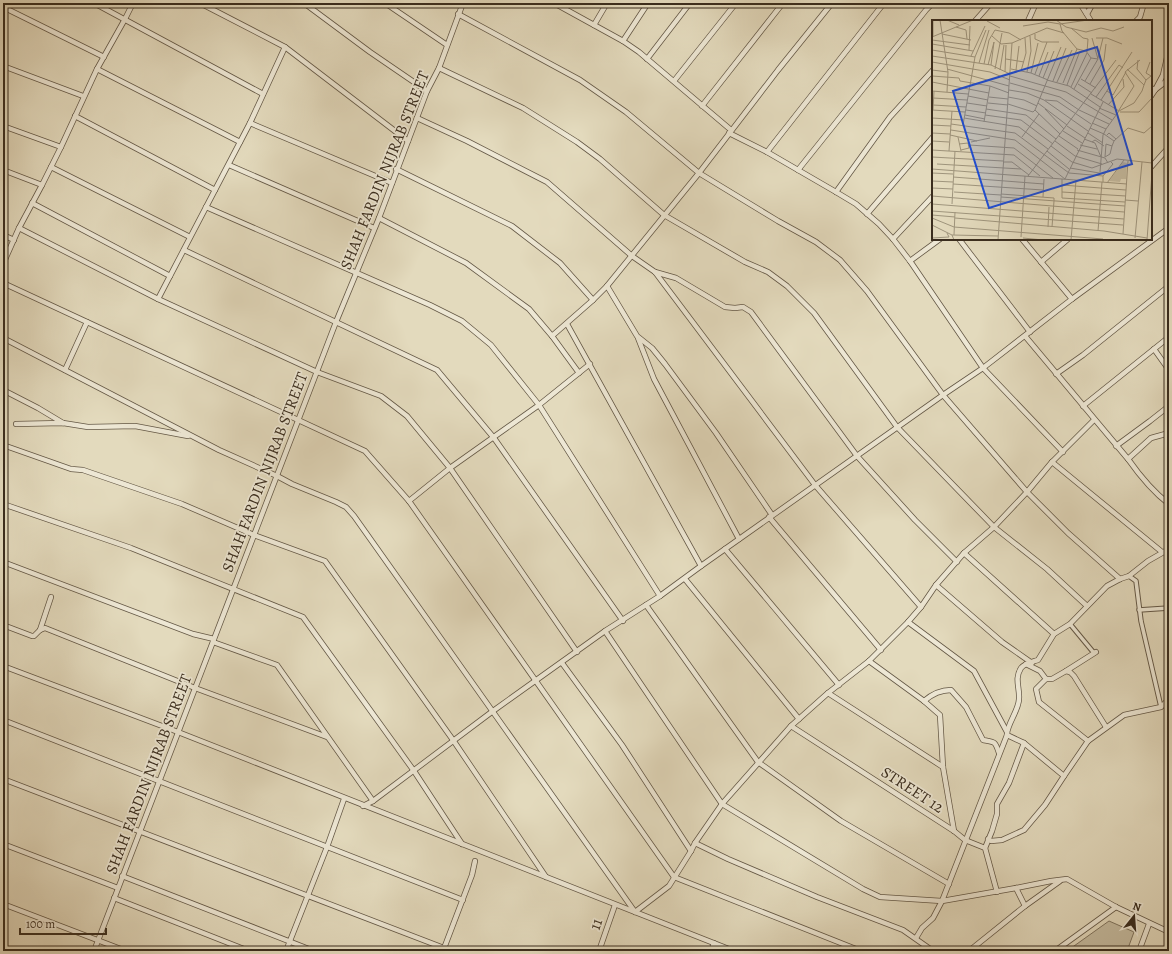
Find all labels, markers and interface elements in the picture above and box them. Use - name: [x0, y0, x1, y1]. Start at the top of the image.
- inset map: [932, 20, 1152, 240]
- street label: SHAH FARDIN NIJRAB STREET: [335, 67, 435, 273]
- street label: SHAH FARDIN NIJRAB STREET: [217, 369, 313, 575]
- street label: SHAH FARDIN NIJRAB STREET: [101, 671, 197, 877]
- street label: STREET 12: [877, 761, 949, 819]
- north arrow: [1114, 896, 1154, 936]
- text: N: [1131, 899, 1143, 915]
- scale bar: [20, 910, 106, 936]
- street label: 11: [584, 915, 608, 933]
- text: 100 m: [26, 916, 55, 932]

